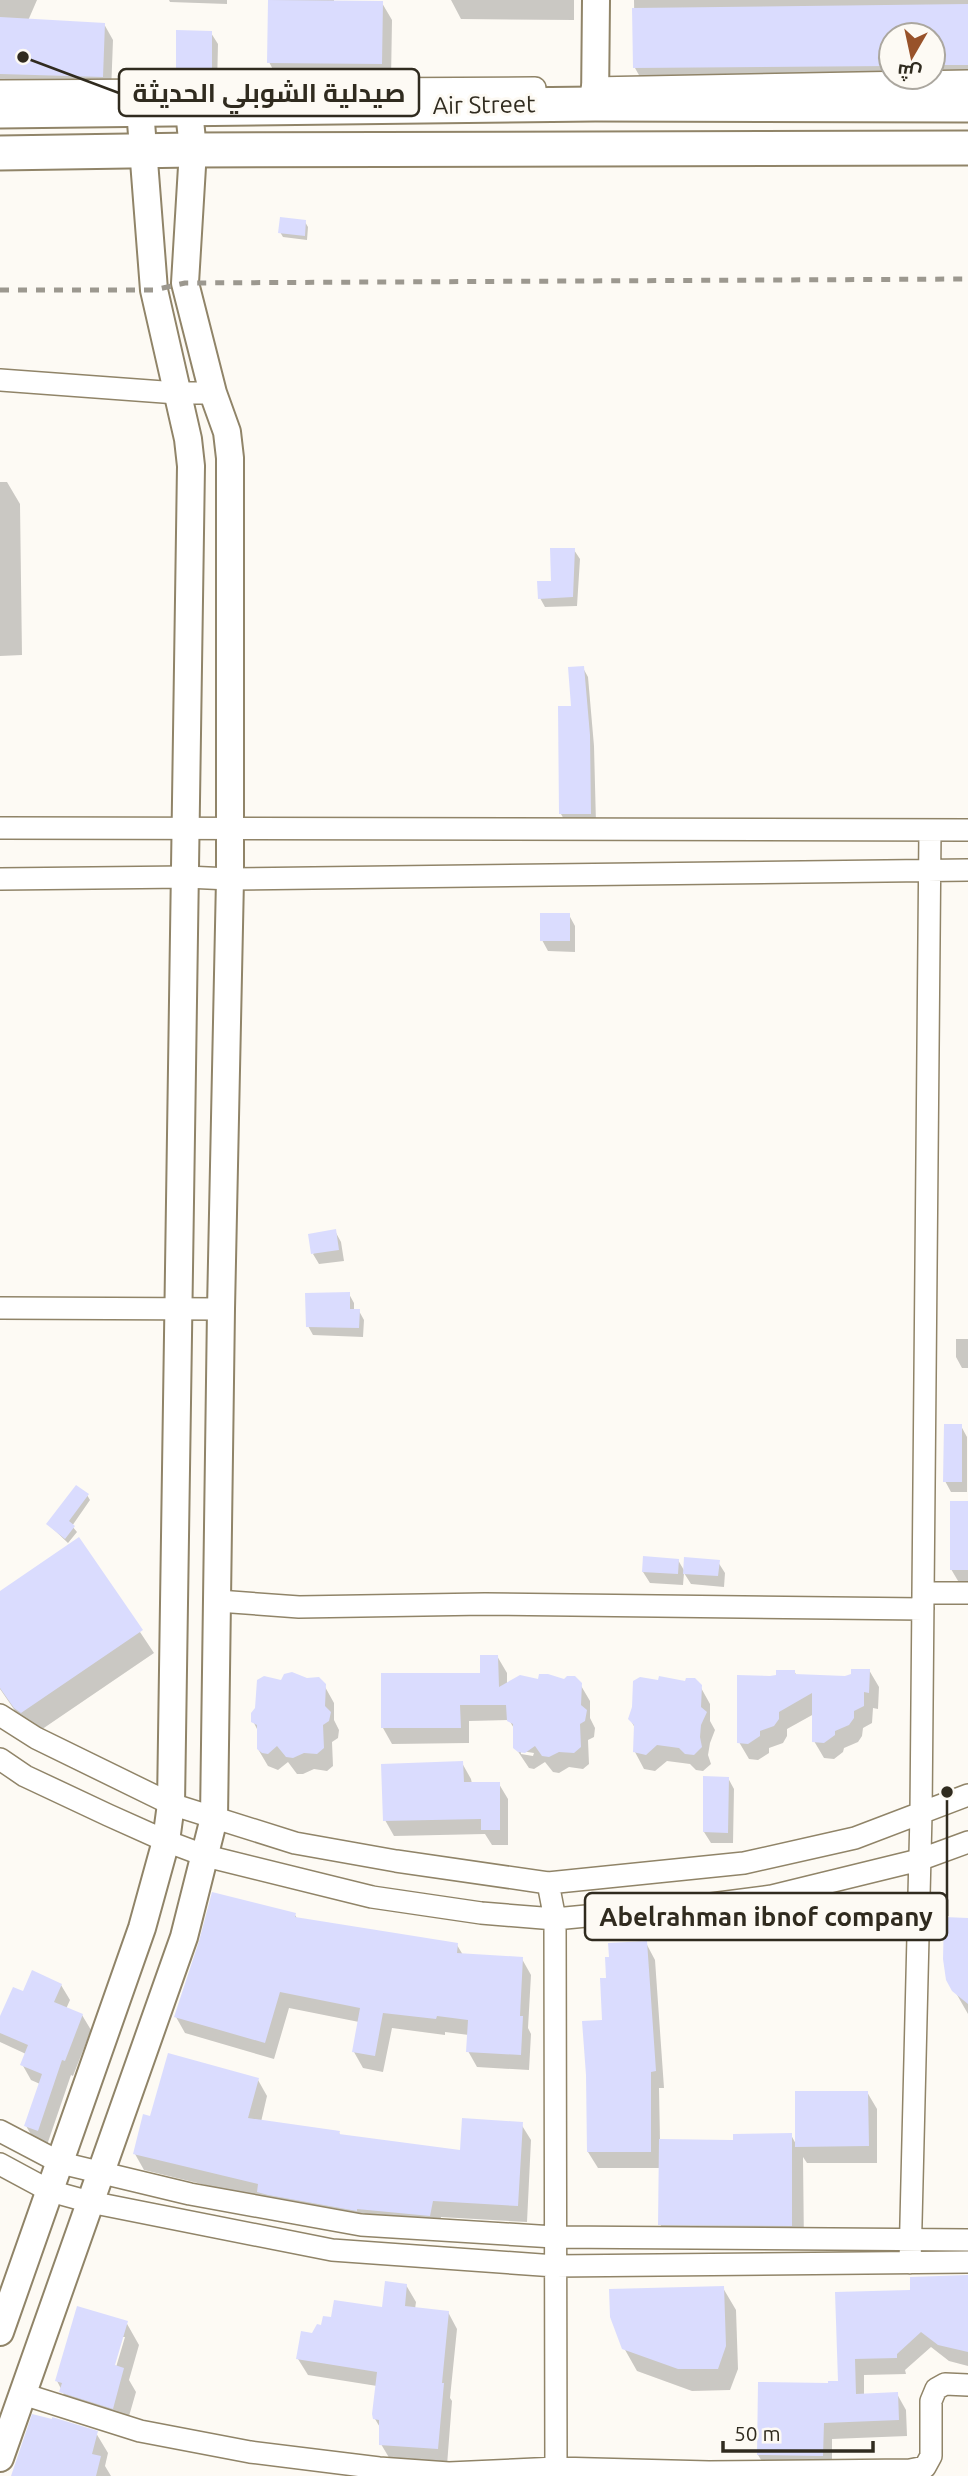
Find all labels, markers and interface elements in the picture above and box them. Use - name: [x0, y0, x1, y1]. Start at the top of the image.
- north arrow: [877, 21, 947, 91]
- text: ش: [896, 59, 923, 86]
- callout: صيدلية الشوبلي الحديثة: [119, 69, 419, 116]
- text: صيدلية الشوبلي الحديثة: [133, 78, 405, 114]
- street label: Air Street: [432, 90, 536, 119]
- callout: Abelrahman ibnof company: [585, 1893, 947, 1940]
- text: Abelrahman ibnof company: [599, 1902, 933, 1931]
- scale bar: [723, 2410, 874, 2454]
- text: 50 m: [734, 2421, 781, 2445]

